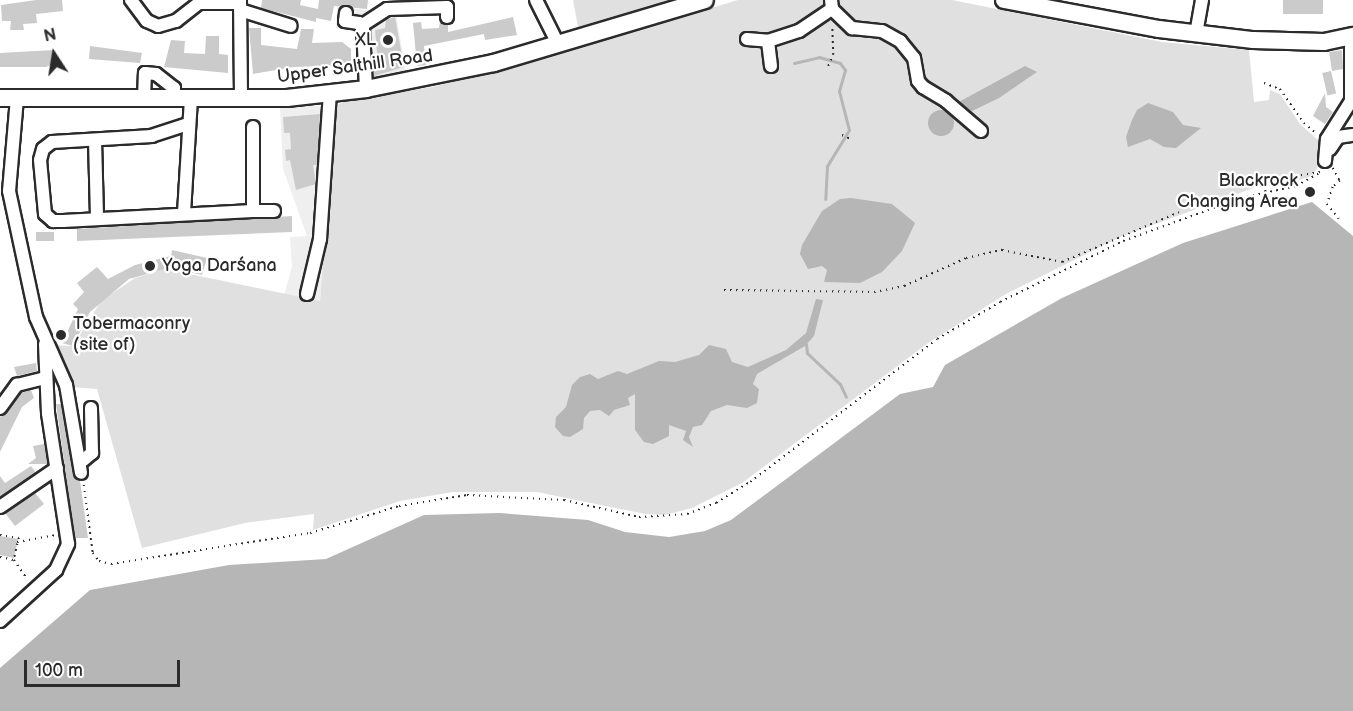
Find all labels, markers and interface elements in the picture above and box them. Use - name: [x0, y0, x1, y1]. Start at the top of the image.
- north arrow: [24, 24, 84, 84]
- text: N: [42, 25, 58, 46]
- place label: XL: [355, 29, 376, 51]
- marker: XL: [381, 33, 395, 47]
- street label: Upper Salthill Road: [276, 45, 434, 89]
- place label: Blackrock Changing Area: [1177, 171, 1298, 213]
- marker: Blackrock Changing Area: [1303, 185, 1317, 199]
- place label: Yoga Darśana: [162, 255, 277, 277]
- marker: Yoga Darśana: [143, 259, 157, 273]
- place label: Tobermaconry (site of): [73, 314, 190, 356]
- marker: Tobermaconry (site of): [54, 328, 68, 342]
- scale bar: [27, 648, 183, 686]
- text: 100 m: [35, 660, 83, 681]

